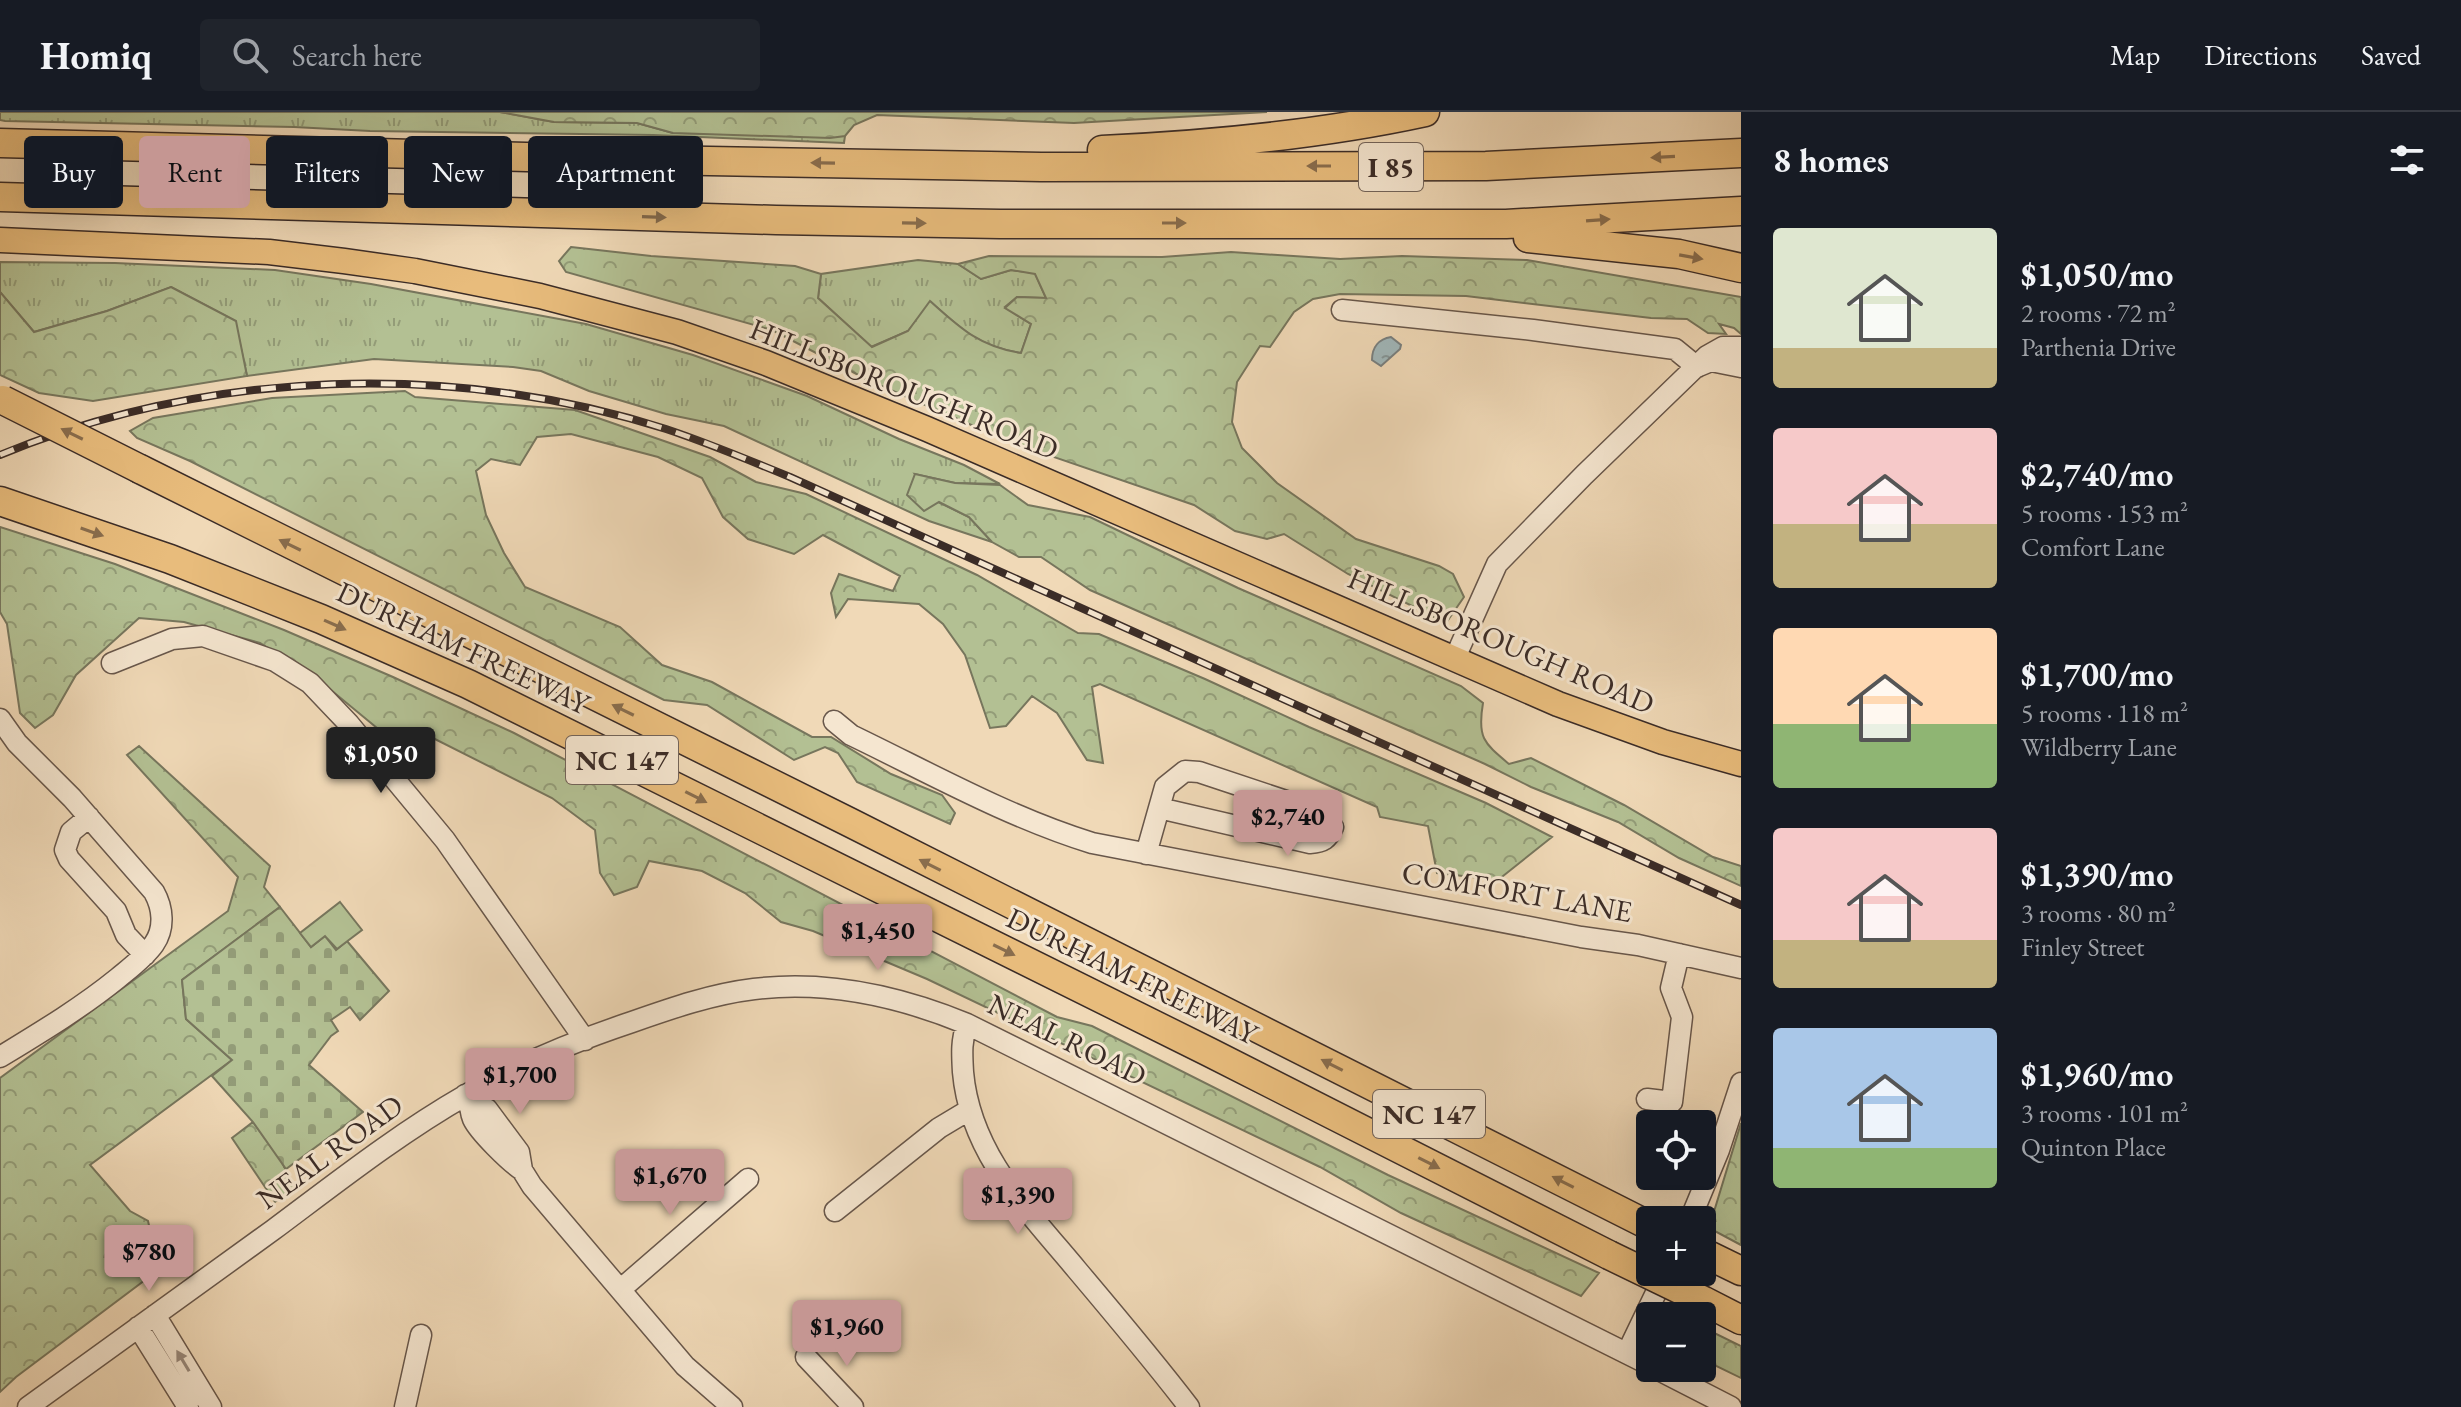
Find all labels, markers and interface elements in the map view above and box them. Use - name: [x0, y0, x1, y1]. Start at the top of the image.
- search box: [200, 19, 760, 91]
- text: Homiq: [40, 31, 152, 80]
- icon: search: [228, 33, 272, 77]
- text: Search here: [292, 36, 422, 75]
- text: Map: [2110, 37, 2160, 73]
- text: Directions: [2204, 37, 2317, 73]
- text: Saved: [2361, 37, 2421, 73]
- chip: Buy: [24, 136, 123, 208]
- chip: Rent: [139, 136, 250, 208]
- chip: Filters: [266, 136, 388, 208]
- chip: New: [404, 136, 512, 208]
- chip: Apartment: [528, 136, 703, 208]
- text: 8 homes: [1773, 138, 1889, 182]
- icon: filters: [2385, 138, 2429, 182]
- road number: I 85: [1359, 143, 1423, 191]
- one-way arrow: [1650, 151, 1675, 164]
- one-way arrow: [810, 157, 835, 170]
- one-way arrow: [1306, 160, 1331, 172]
- one-way arrow: [642, 210, 667, 223]
- one-way arrow: [1586, 213, 1611, 226]
- one-way arrow: [902, 216, 927, 229]
- one-way arrow: [1162, 217, 1187, 229]
- one-way arrow: [1679, 251, 1704, 263]
- text: $1,050/mo: [2021, 252, 2173, 296]
- icon: home: [1837, 260, 1933, 356]
- text: 2 rooms · 72 m²: [2021, 296, 2176, 330]
- street label: HILLSBOROUGH ROAD: [744, 309, 1064, 468]
- text: Parthenia Drive: [2021, 330, 2176, 364]
- one-way arrow: [60, 427, 83, 441]
- text: $2,740/mo: [2021, 452, 2173, 496]
- icon: home: [1837, 460, 1933, 556]
- text: 5 rooms · 153 m²: [2021, 496, 2188, 530]
- one-way arrow: [80, 527, 104, 539]
- text: Comfort Lane: [2021, 530, 2165, 564]
- one-way arrow: [278, 538, 301, 551]
- street label: HILLSBOROUGH ROAD: [1342, 558, 1660, 723]
- street label: DURHAM FREEWAY: [331, 572, 597, 724]
- one-way arrow: [323, 619, 347, 632]
- text: $1,700/mo: [2021, 652, 2173, 696]
- icon: home: [1837, 660, 1933, 756]
- text: 5 rooms · 118 m²: [2021, 696, 2188, 730]
- one-way arrow: [611, 703, 634, 717]
- pin: $1,050: [316, 727, 446, 795]
- text: Wildberry Lane: [2021, 730, 2177, 764]
- text: $1,050: [344, 736, 418, 770]
- road number: NC 147: [566, 736, 678, 784]
- one-way arrow: [685, 790, 708, 804]
- pin: $2,740: [1223, 790, 1353, 858]
- text: $2,740: [1251, 799, 1325, 833]
- street label: COMFORT LANE: [1399, 852, 1635, 931]
- text: $1,390/mo: [2021, 852, 2173, 896]
- one-way arrow: [919, 858, 942, 871]
- icon: home: [1837, 860, 1933, 956]
- text: 3 rooms · 80 m²: [2021, 896, 2176, 930]
- street label: DURHAM FREEWAY: [1000, 898, 1266, 1054]
- pin: $1,450: [813, 904, 943, 972]
- text: $1,450: [841, 913, 915, 947]
- text: Finley Street: [2021, 930, 2145, 964]
- one-way arrow: [992, 943, 1016, 957]
- street label: NEAL ROAD: [981, 984, 1153, 1095]
- pin: $1,700: [455, 1048, 585, 1116]
- text: $1,960/mo: [2021, 1052, 2173, 1096]
- text: $1,700: [483, 1057, 557, 1091]
- one-way arrow: [1320, 1058, 1343, 1071]
- icon: home: [1837, 1060, 1933, 1156]
- street label: NEAL ROAD: [249, 1085, 411, 1218]
- road number: NC 147: [1373, 1090, 1485, 1138]
- text: 3 rooms · 101 m²: [2021, 1096, 2188, 1130]
- map controls: [1636, 1110, 1716, 1382]
- button: locate: [1636, 1110, 1716, 1190]
- text: Quinton Place: [2021, 1130, 2166, 1164]
- pin: $1,670: [605, 1149, 735, 1217]
- one-way arrow: [1417, 1157, 1440, 1170]
- text: $1,670: [633, 1158, 707, 1192]
- pin: $1,390: [953, 1168, 1083, 1236]
- one-way arrow: [1552, 1176, 1575, 1189]
- text: $1,390: [981, 1177, 1055, 1211]
- button: +: [1636, 1206, 1716, 1286]
- pin: $780: [102, 1225, 196, 1293]
- text: $780: [122, 1234, 176, 1268]
- pin: $1,960: [782, 1300, 912, 1368]
- button: −: [1636, 1302, 1716, 1382]
- text: $1,960: [810, 1309, 884, 1343]
- one-way arrow: [176, 1350, 190, 1372]

